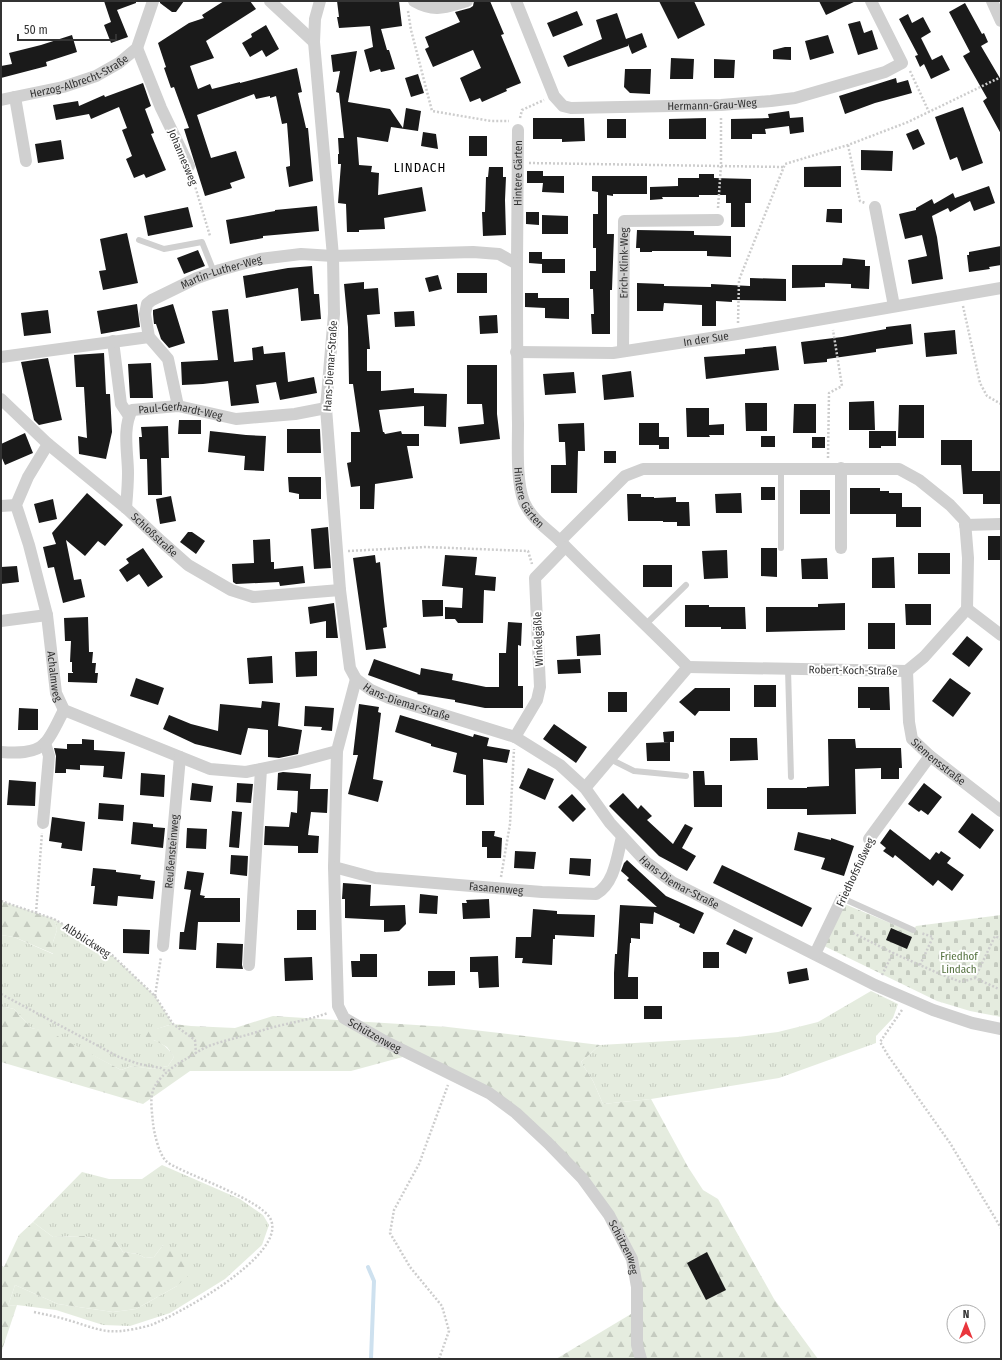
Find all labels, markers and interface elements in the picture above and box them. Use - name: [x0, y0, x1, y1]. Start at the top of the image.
- scale bar: [18, 16, 116, 42]
- text: 50 m: [24, 23, 48, 37]
- street label: Herzog-Albrecht-Straße: [29, 52, 131, 101]
- street label: Hermann-Grau-Weg: [667, 96, 758, 113]
- street label: Johannesweg: [165, 127, 200, 188]
- street label: Hintere Gärten: [511, 140, 525, 206]
- district label: LINDACH: [394, 160, 446, 175]
- street label: Erich-Klink-Weg: [617, 227, 631, 299]
- street label: Martin-Luther-Weg: [179, 253, 264, 292]
- street label: Hans-Diemar-Straße: [321, 320, 340, 412]
- street label: In der Sue: [682, 329, 730, 349]
- street label: Paul-Gerhardt-Weg: [138, 400, 225, 423]
- street label: Hintere Gärten: [511, 467, 547, 531]
- street label: Schloßstraße: [128, 510, 180, 560]
- street label: Winkelgäßle: [531, 611, 546, 667]
- street label: Achalmweg: [44, 650, 65, 704]
- street label: Robert-Koch-Straße: [808, 663, 897, 678]
- street label: Hans-Diemar-Straße: [360, 680, 452, 724]
- street label: Siemensstraße: [908, 736, 968, 788]
- street label: Reußensteinweg: [162, 813, 182, 889]
- street label: Friedhofsfußweg: [834, 835, 877, 909]
- street label: Hans-Diemar-Straße: [636, 853, 721, 912]
- street label: Fasanenweg: [468, 880, 525, 897]
- street label: Albblickweg: [61, 920, 113, 961]
- park label: Friedhof Lindach: [940, 950, 978, 976]
- street label: Schützenweg: [345, 1016, 404, 1056]
- street label: Schützenweg: [606, 1218, 641, 1276]
- north arrow: [946, 1304, 986, 1344]
- text: N: [963, 1308, 969, 1321]

